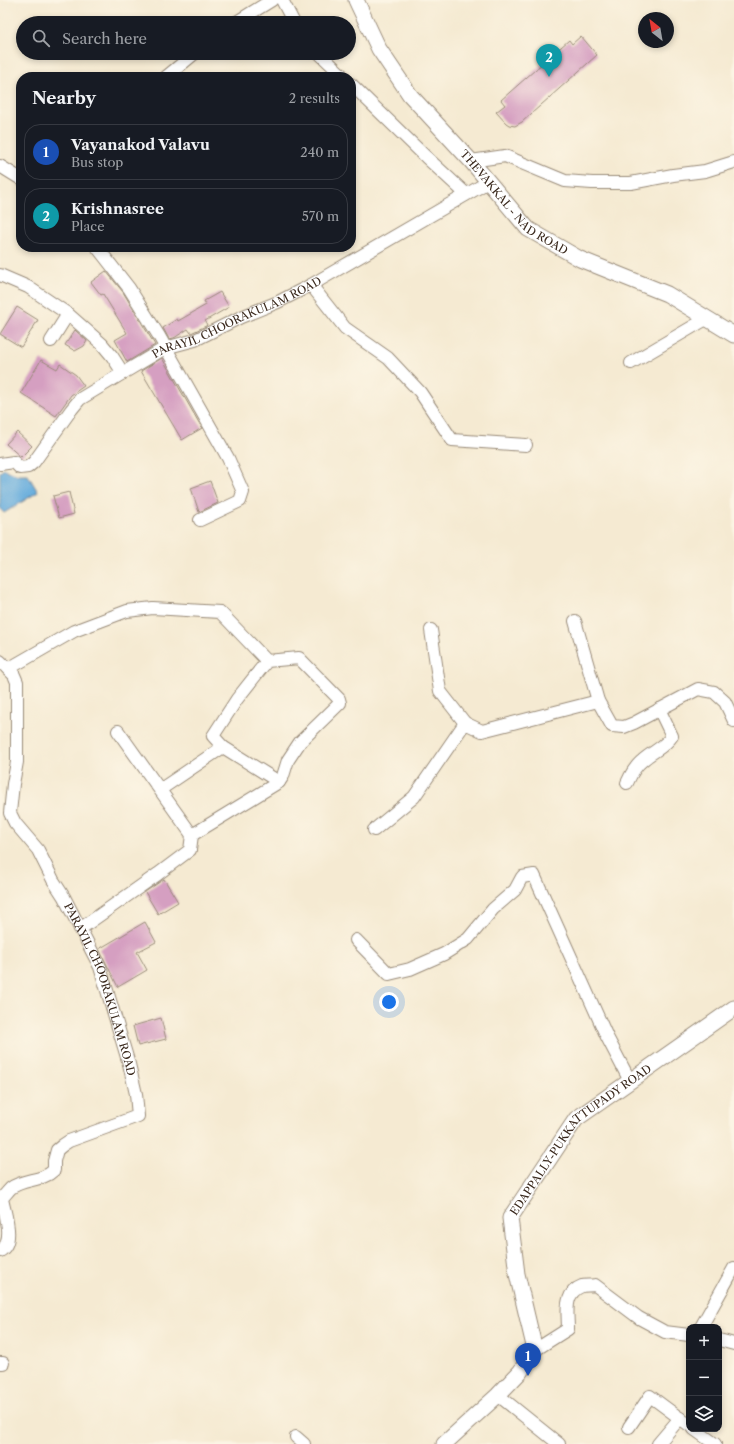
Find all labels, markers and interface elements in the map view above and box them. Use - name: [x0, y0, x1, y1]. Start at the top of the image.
- north arrow: [638, 12, 674, 48]
- search box: [16, 16, 356, 60]
- icon: search: [30, 27, 52, 49]
- text: Search here: [62, 29, 147, 48]
- pin: 2: [536, 44, 562, 77]
- text: Nearby: [32, 88, 96, 108]
- text: 2 results: [289, 90, 340, 106]
- text: Vayanakod Valavu: [71, 135, 210, 154]
- text: 1: [43, 144, 49, 160]
- text: 240 m: [300, 144, 339, 160]
- street label: THEVAKKAL - NAD ROAD: [457, 147, 571, 258]
- text: Bus stop: [71, 154, 123, 170]
- text: Krishnasree: [71, 199, 164, 218]
- text: 2: [42, 208, 50, 224]
- text: 570 m: [302, 208, 339, 224]
- text: Place: [71, 218, 104, 234]
- street label: PARAYIL CHOORAKULAM ROAD: [149, 273, 324, 361]
- street label: PARAYIL CHOORAKULAM ROAD: [61, 900, 139, 1077]
- your location: [379, 992, 399, 1012]
- street label: EDAPPALLY-PUKKATTUPADY ROAD: [507, 1061, 654, 1218]
- map controls: [686, 1324, 722, 1432]
- button: +: [686, 1324, 722, 1360]
- pin: 1: [515, 1343, 541, 1376]
- button: −: [686, 1360, 722, 1396]
- button: layers: [686, 1396, 722, 1432]

